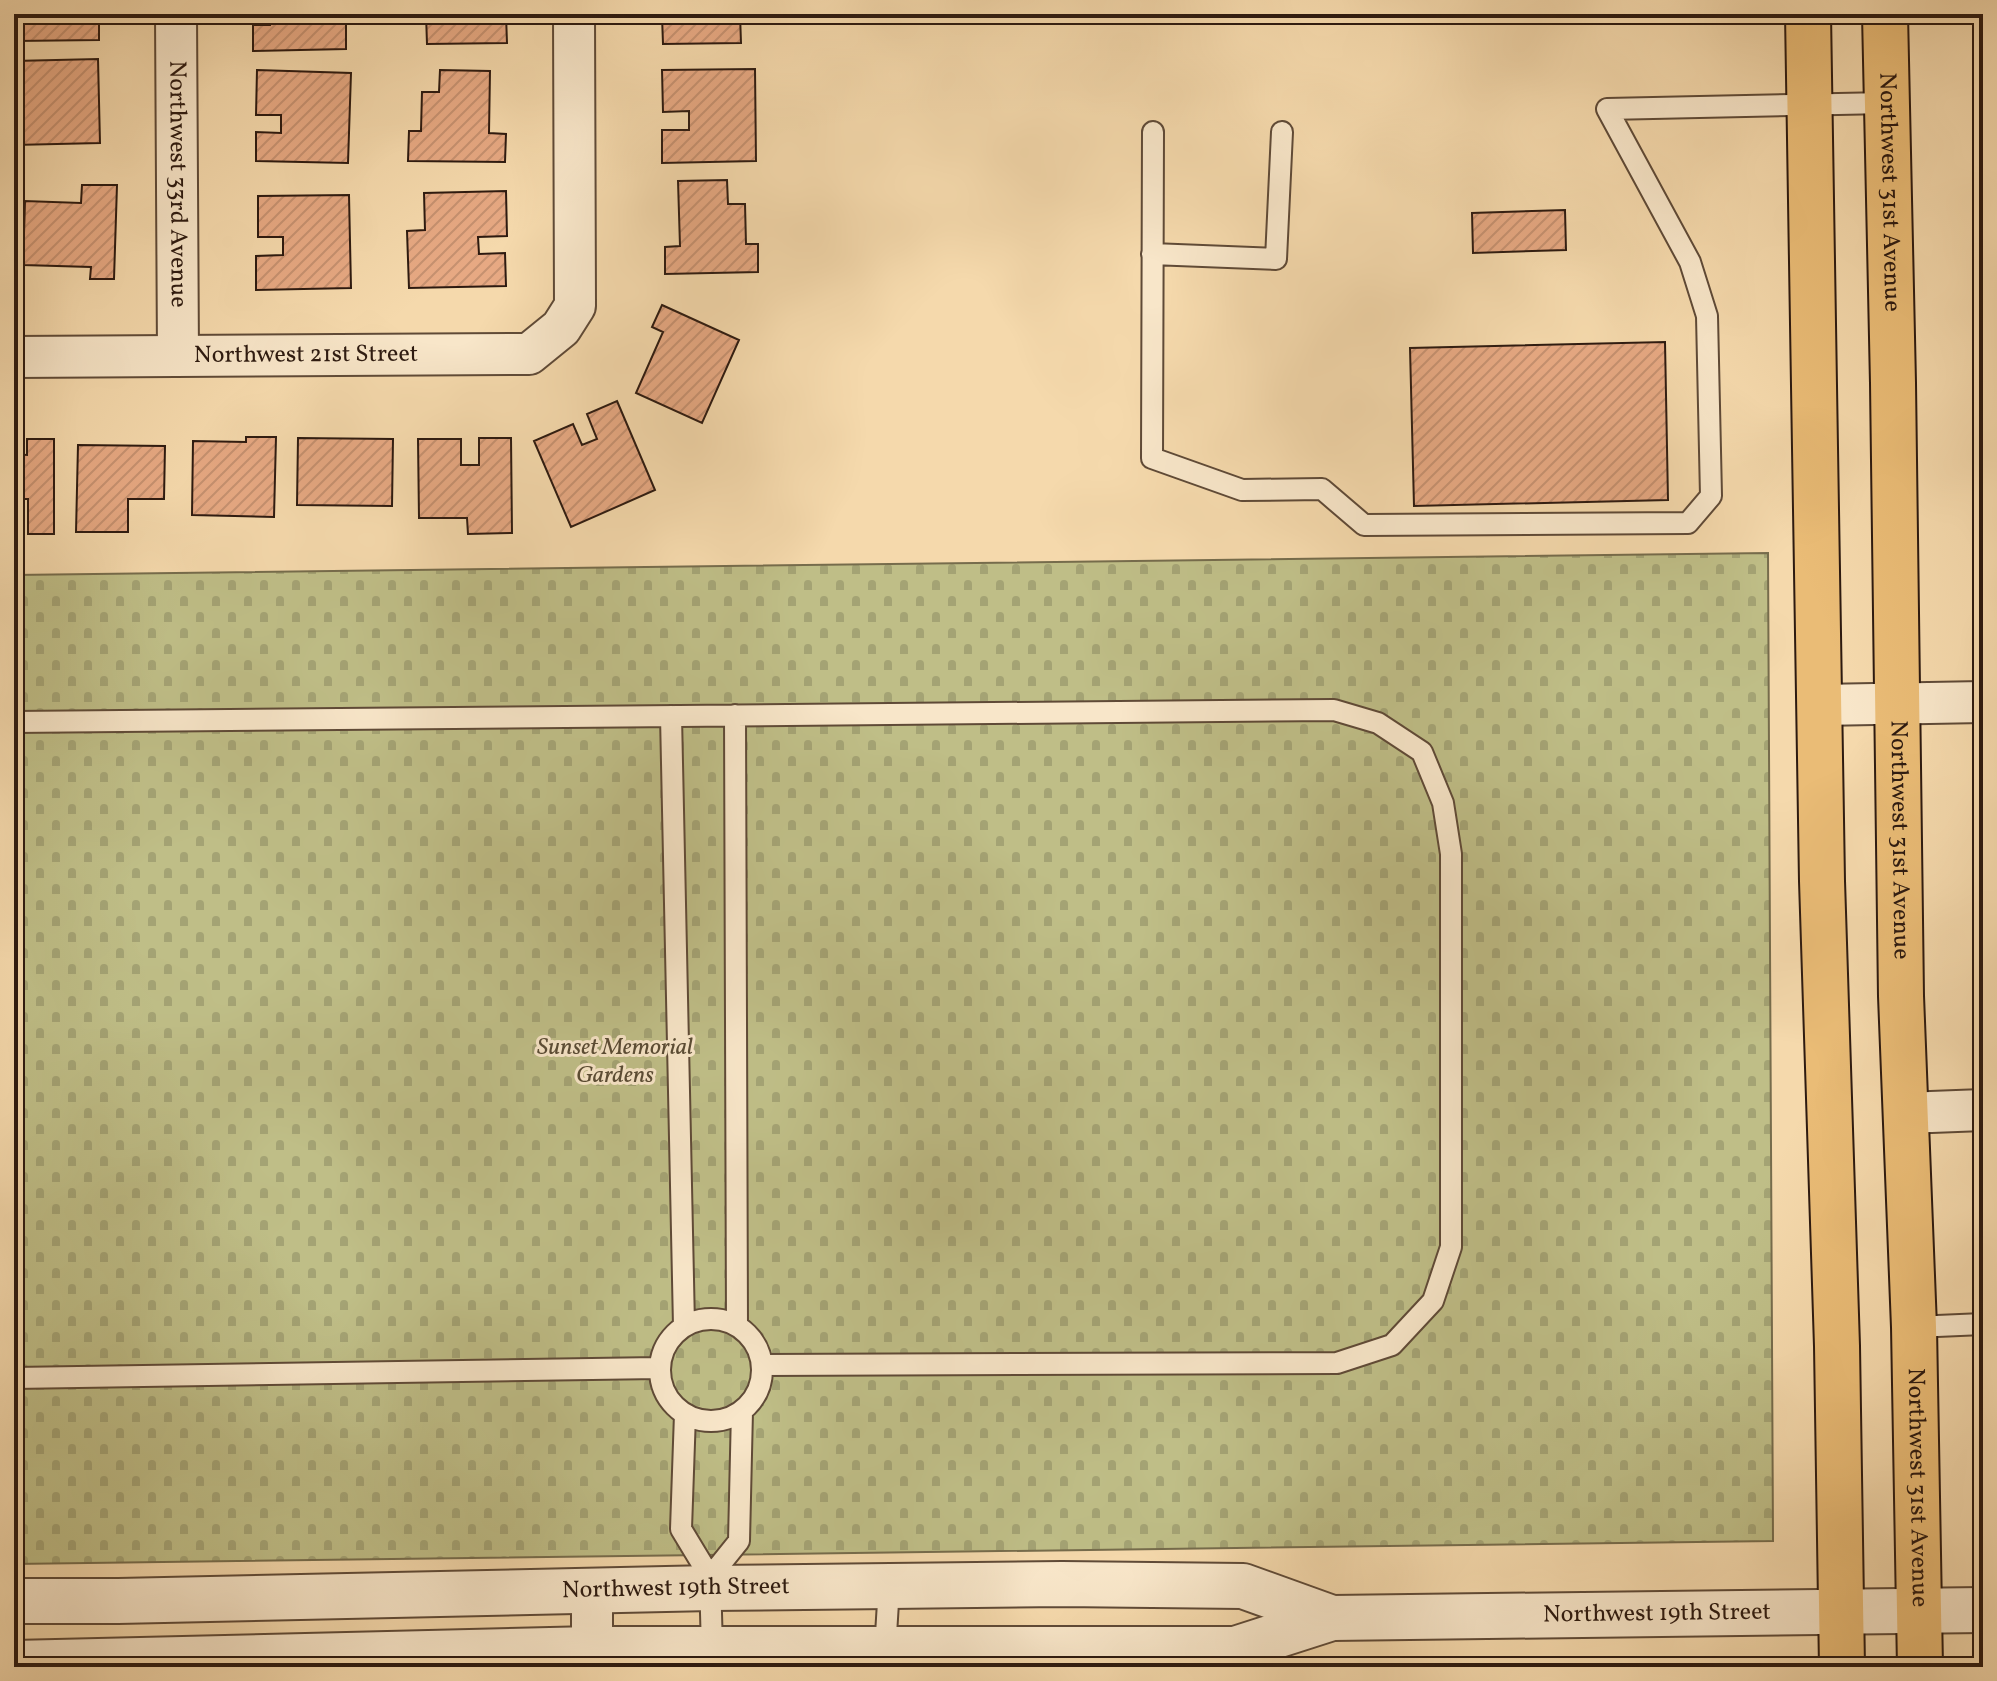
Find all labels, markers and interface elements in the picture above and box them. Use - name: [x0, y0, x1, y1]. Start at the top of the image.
- street label: Northwest 33rd Avenue: [159, 60, 195, 308]
- street label: Northwest 31st Avenue: [1869, 72, 1908, 312]
- street label: Northwest 21st Street: [194, 338, 418, 373]
- street label: Northwest 31st Avenue: [1880, 720, 1918, 960]
- park label: Sunset Memorial Gardens: [537, 1031, 693, 1093]
- street label: Northwest 31st Avenue: [1898, 1368, 1936, 1608]
- street label: Northwest 19th Street: [562, 1570, 790, 1608]
- street label: Northwest 19th Street: [1543, 1596, 1771, 1632]

